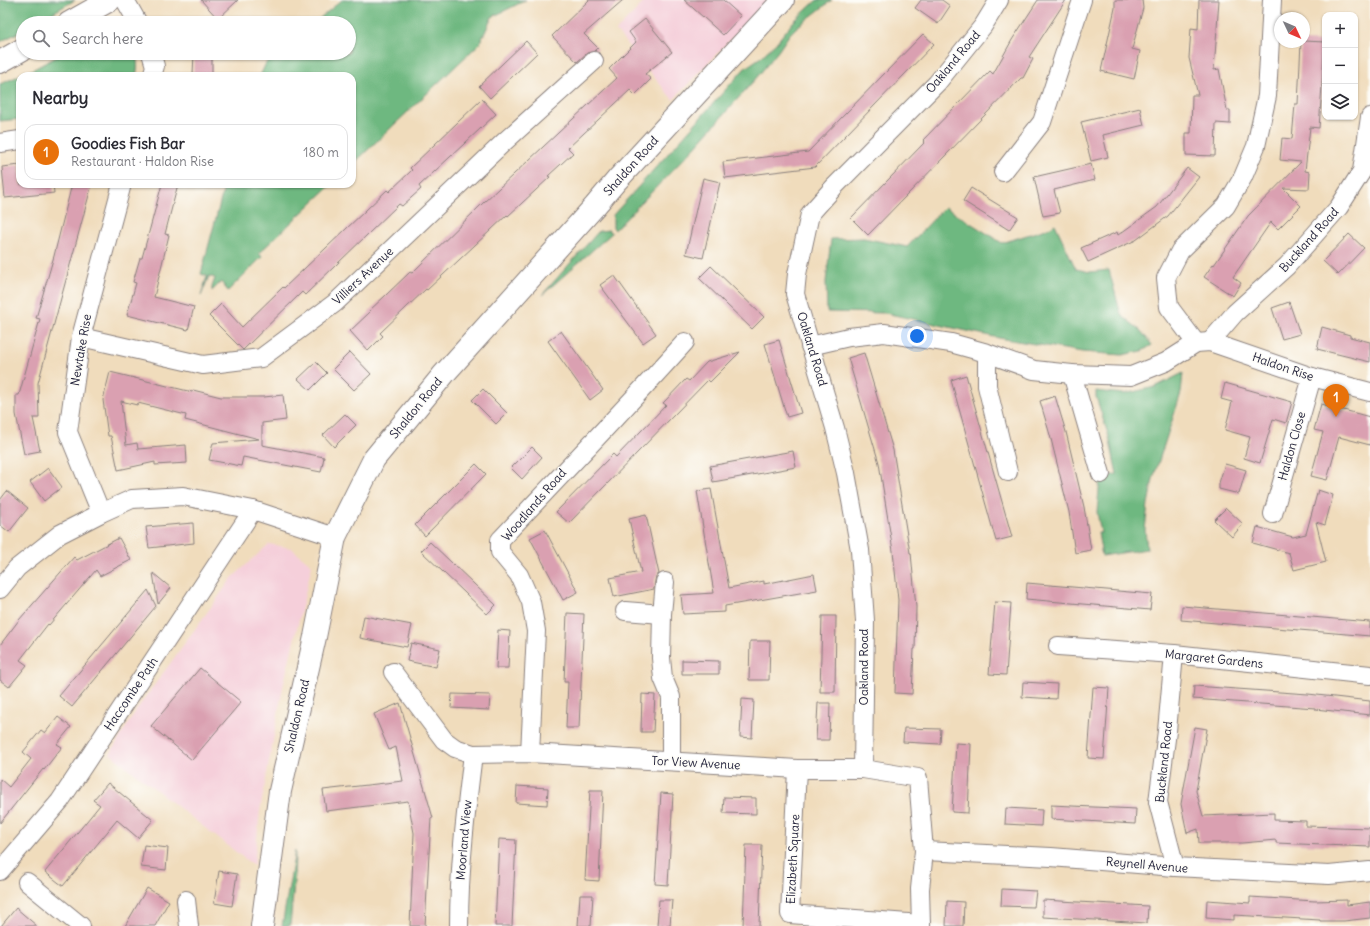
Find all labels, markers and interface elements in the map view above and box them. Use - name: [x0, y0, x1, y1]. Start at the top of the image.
- north arrow: [1274, 12, 1310, 48]
- map controls: [1322, 12, 1358, 120]
- button: +: [1322, 12, 1358, 48]
- search box: [16, 16, 356, 60]
- icon: search: [30, 27, 52, 49]
- street label: Oakland Road: [922, 27, 983, 96]
- text: Search here: [62, 29, 143, 48]
- button: −: [1322, 48, 1358, 84]
- button: layers: [1322, 84, 1358, 120]
- text: Nearby: [32, 87, 88, 109]
- street label: Shaldon Road: [600, 133, 661, 199]
- text: Goodies Fish Bar: [71, 134, 185, 153]
- text: 1: [43, 144, 49, 161]
- text: 180 m: [303, 144, 339, 161]
- text: Restaurant · Haldon Rise: [71, 153, 214, 170]
- street label: Buckland Road: [1276, 204, 1341, 275]
- street label: Villiers Avenue: [329, 243, 396, 308]
- street label: Oakland Road: [794, 310, 831, 388]
- street label: Newtake Rise: [67, 313, 94, 387]
- your location: [907, 326, 927, 346]
- street label: Haldon Rise: [1250, 349, 1316, 384]
- street label: Shaldon Road: [386, 374, 445, 442]
- pin: 1: [1323, 384, 1349, 417]
- street label: Haldon Close: [1275, 410, 1309, 482]
- street label: Woodlands Road: [498, 465, 569, 544]
- street label: Oakland Road: [856, 629, 871, 705]
- street label: Margaret Gardens: [1164, 646, 1264, 671]
- street label: Haccombe Path: [100, 654, 161, 733]
- street label: Shaldon Road: [281, 678, 312, 754]
- street label: Buckland Road: [1152, 721, 1175, 803]
- street label: Tor View Avenue: [651, 753, 741, 772]
- street label: Moorland View: [453, 799, 475, 881]
- street label: Elizabeth Square: [783, 814, 802, 904]
- street label: Reynell Avenue: [1105, 853, 1189, 876]

